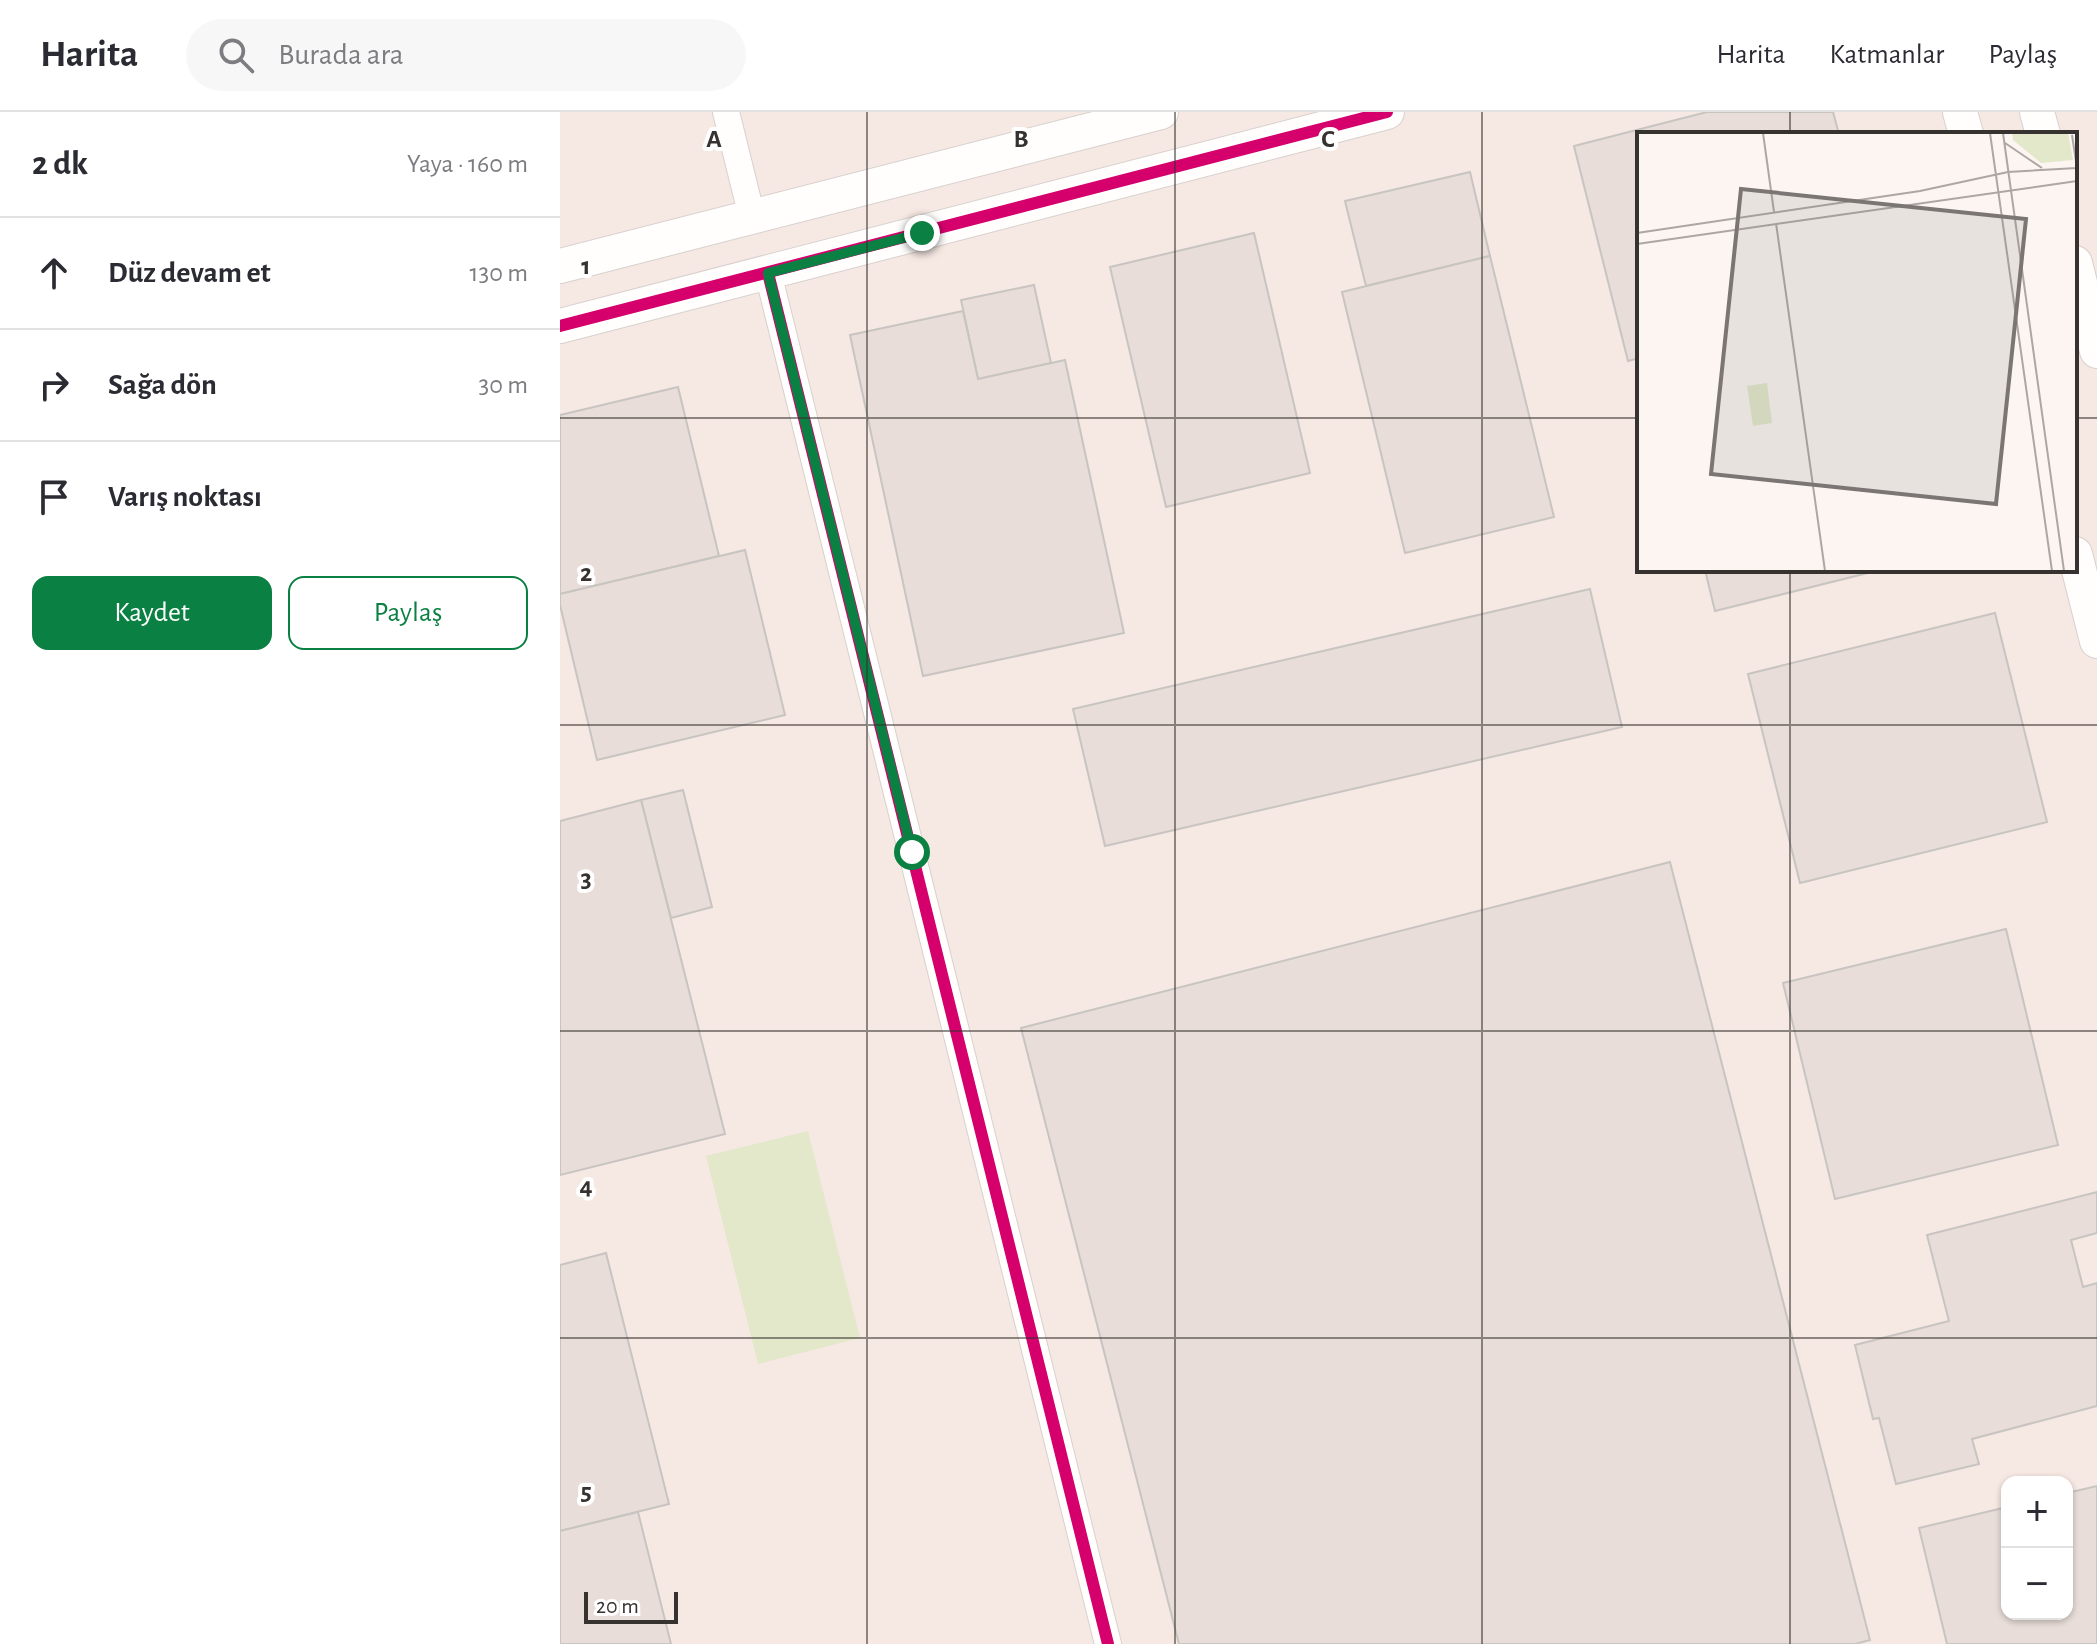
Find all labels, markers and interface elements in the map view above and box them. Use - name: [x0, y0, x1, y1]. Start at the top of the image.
- search box: [186, 19, 746, 91]
- icon: search: [214, 33, 258, 77]
- text: Harita: [40, 36, 138, 74]
- text: Burada ara: [278, 40, 404, 70]
- text: Harita: [1716, 41, 1785, 69]
- text: Katmanlar: [1829, 41, 1944, 69]
- text: Paylaş: [1988, 41, 2057, 69]
- text: A: [706, 126, 722, 152]
- text: B: [1013, 126, 1029, 152]
- text: C: [1321, 126, 1335, 152]
- inset map: [1637, 132, 2077, 572]
- text: 2 dk: [32, 147, 88, 181]
- text: Yaya · 160 m: [407, 151, 528, 177]
- route end: [904, 215, 940, 251]
- icon: ahead: [32, 251, 76, 295]
- text: 1: [581, 253, 591, 279]
- text: Düz devam et: [108, 258, 271, 288]
- text: 130 m: [470, 260, 528, 286]
- icon: right: [32, 363, 76, 407]
- text: Sağa dön: [108, 370, 217, 400]
- text: 30 m: [478, 372, 528, 398]
- icon: arrive: [32, 475, 76, 519]
- text: Varış noktası: [108, 482, 262, 512]
- text: 2: [580, 560, 592, 586]
- button: Kaydet: [32, 576, 272, 650]
- button: Paylaş: [288, 576, 528, 650]
- route start: [894, 834, 930, 870]
- text: 3: [580, 866, 592, 892]
- text: 4: [579, 1173, 593, 1199]
- map controls: [2001, 1476, 2073, 1620]
- button: +: [2001, 1476, 2073, 1548]
- text: 5: [580, 1479, 592, 1505]
- button: −: [2001, 1548, 2073, 1620]
- scale bar: [584, 1588, 678, 1624]
- text: 20 m: [596, 1595, 639, 1617]

